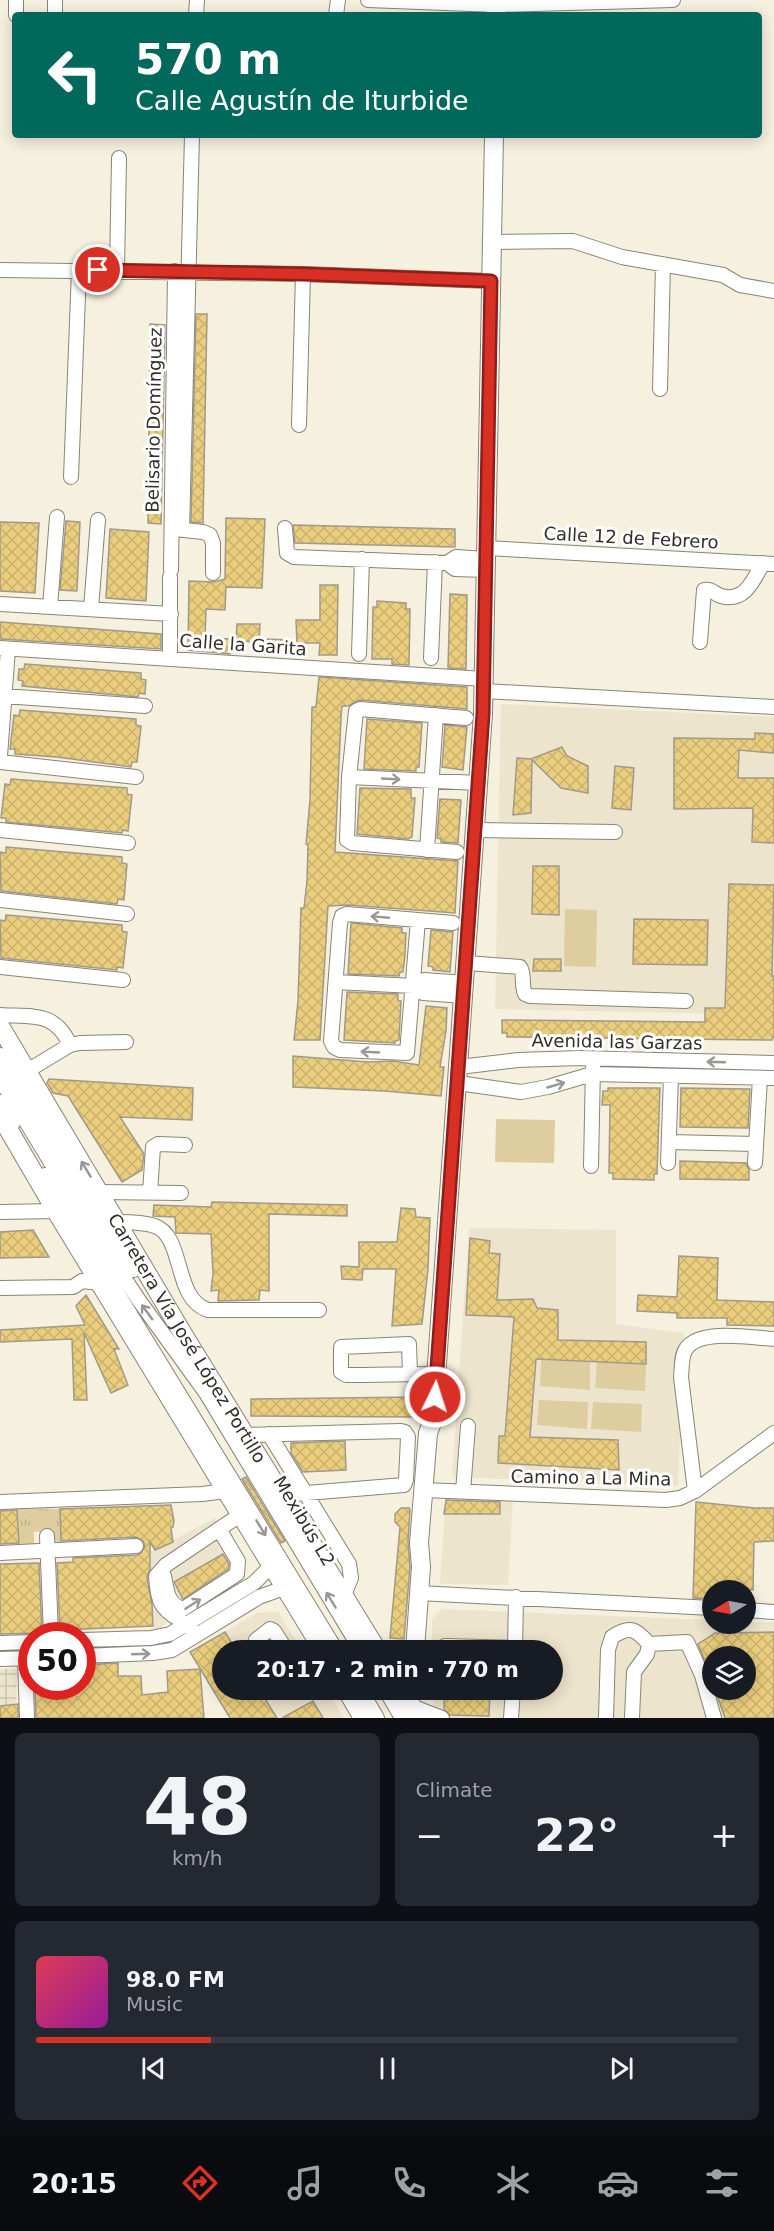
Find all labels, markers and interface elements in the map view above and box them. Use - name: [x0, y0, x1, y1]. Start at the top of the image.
- text: 570 m: [135, 35, 281, 84]
- icon: left: [36, 36, 114, 114]
- text: Calle Agustín de Iturbide: [135, 85, 469, 116]
- pin: [72, 244, 123, 295]
- icon: arrive: [81, 253, 114, 286]
- street label: Belisario Domínguez: [141, 327, 166, 513]
- street label: Calle 12 de Febrero: [543, 522, 719, 553]
- street label: Calle la Garita: [179, 630, 307, 659]
- one-way arrow: [380, 773, 400, 784]
- one-way arrow: [370, 911, 390, 922]
- street label: Avenida las Garzas: [531, 1030, 703, 1053]
- one-way arrow: [361, 1046, 381, 1057]
- one-way arrow: [706, 1056, 726, 1067]
- one-way arrow: [546, 1079, 565, 1090]
- one-way arrow: [79, 1161, 91, 1178]
- street label: Carretera Vía José López Portillo: [104, 1210, 271, 1467]
- one-way arrow: [141, 1304, 153, 1320]
- position arrow: [403, 1365, 467, 1429]
- street label: Camino a La Mina: [510, 1466, 672, 1489]
- street label: Mexibús L2: [269, 1472, 340, 1570]
- one-way arrow: [254, 1519, 267, 1536]
- north arrow: [702, 1580, 756, 1634]
- map controls: [702, 1580, 756, 1700]
- one-way arrow: [324, 1592, 336, 1609]
- one-way arrow: [184, 1597, 201, 1609]
- speed limit sign: 50: [18, 1622, 96, 1700]
- button: layers: [702, 1646, 756, 1700]
- one-way arrow: [130, 1648, 150, 1659]
- text: 20:17 · 2 min · 770 m: [256, 1657, 519, 1682]
- text: 48: [143, 1762, 252, 1852]
- text: Climate: [416, 1778, 492, 1802]
- text: 22°: [534, 1809, 619, 1862]
- text: −: [416, 1816, 443, 1855]
- text: +: [710, 1816, 738, 1855]
- text: km/h: [172, 1846, 222, 1870]
- text: 98.0 FM: [126, 1967, 225, 1992]
- text: Music: [126, 1992, 183, 2016]
- icon: previous: [137, 2052, 170, 2085]
- icon: pause: [371, 2052, 404, 2085]
- icon: next: [605, 2052, 638, 2085]
- icon: directions: [179, 2162, 221, 2204]
- icon: music: [284, 2162, 326, 2204]
- icon: phone: [388, 2162, 430, 2204]
- icon: climate: [492, 2162, 534, 2204]
- icon: car: [597, 2162, 639, 2204]
- icon: filters: [701, 2162, 743, 2204]
- text: 20:15: [31, 2168, 117, 2199]

